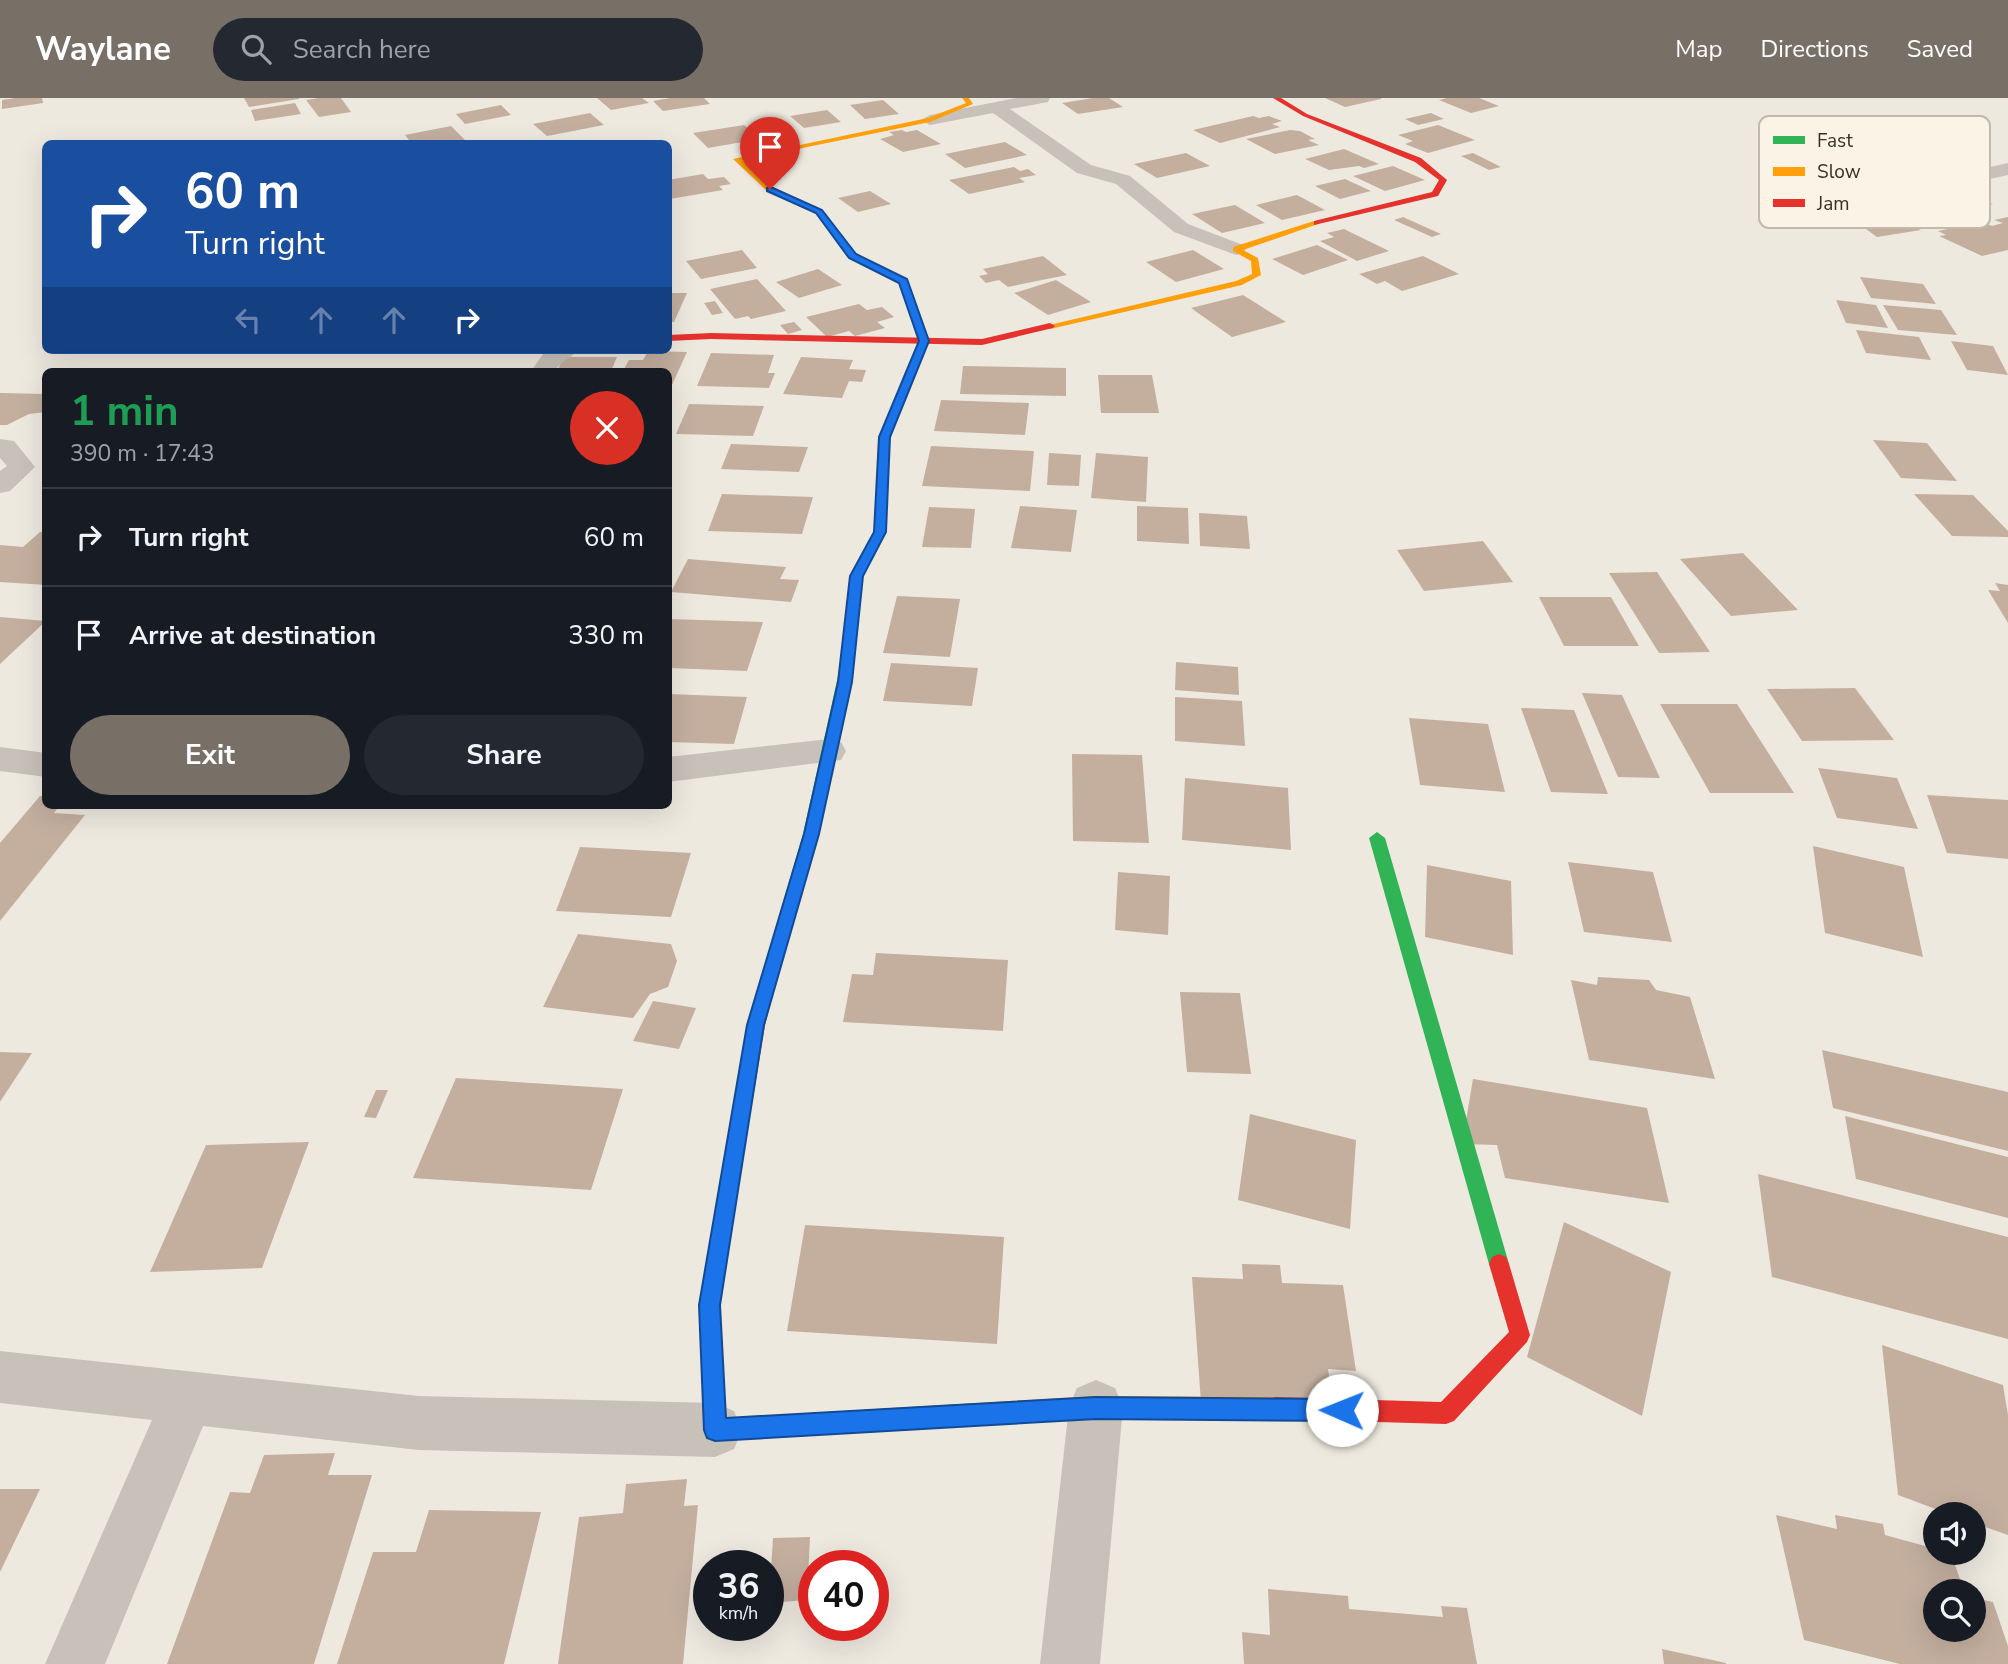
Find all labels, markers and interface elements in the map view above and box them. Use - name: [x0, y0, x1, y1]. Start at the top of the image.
- search box: [213, 18, 703, 81]
- text: Waylane: [35, 27, 171, 72]
- icon: search: [237, 30, 275, 68]
- text: Search here: [293, 32, 431, 67]
- text: Map: [1675, 33, 1722, 65]
- text: Directions: [1760, 33, 1869, 65]
- text: Saved: [1907, 33, 1973, 65]
- legend: [1759, 116, 1990, 228]
- pin: [740, 117, 800, 189]
- icon: arrive: [751, 128, 789, 166]
- text: Fast: [1817, 128, 1853, 154]
- text: 60 m: [185, 158, 300, 225]
- text: Slow: [1817, 159, 1861, 185]
- icon: right: [70, 168, 161, 259]
- text: Jam: [1816, 191, 1850, 217]
- text: Turn right: [185, 222, 325, 265]
- icon: left: [229, 301, 267, 339]
- icon: ahead: [302, 301, 340, 339]
- icon: ahead: [375, 301, 413, 339]
- icon: right: [448, 301, 486, 339]
- text: 1 min: [70, 383, 179, 440]
- button: close: [570, 391, 644, 465]
- text: 390 m · 17:43: [70, 438, 215, 469]
- icon: right: [70, 518, 108, 556]
- text: Turn right: [129, 520, 248, 555]
- text: 60 m: [584, 520, 644, 555]
- icon: arrive: [70, 616, 108, 654]
- text: Arrive at destination: [129, 618, 376, 653]
- text: 330 m: [568, 618, 644, 653]
- button: Exit: [70, 715, 350, 795]
- button: Share: [364, 715, 644, 795]
- position arrow: [1305, 1373, 1379, 1447]
- map controls: [1923, 1502, 1986, 1642]
- button: sound: [1923, 1502, 1986, 1565]
- speed limit sign: 40: [798, 1550, 889, 1641]
- text: 36: [717, 1563, 760, 1610]
- button: search: [1923, 1579, 1986, 1642]
- text: km/h: [719, 1601, 758, 1625]

